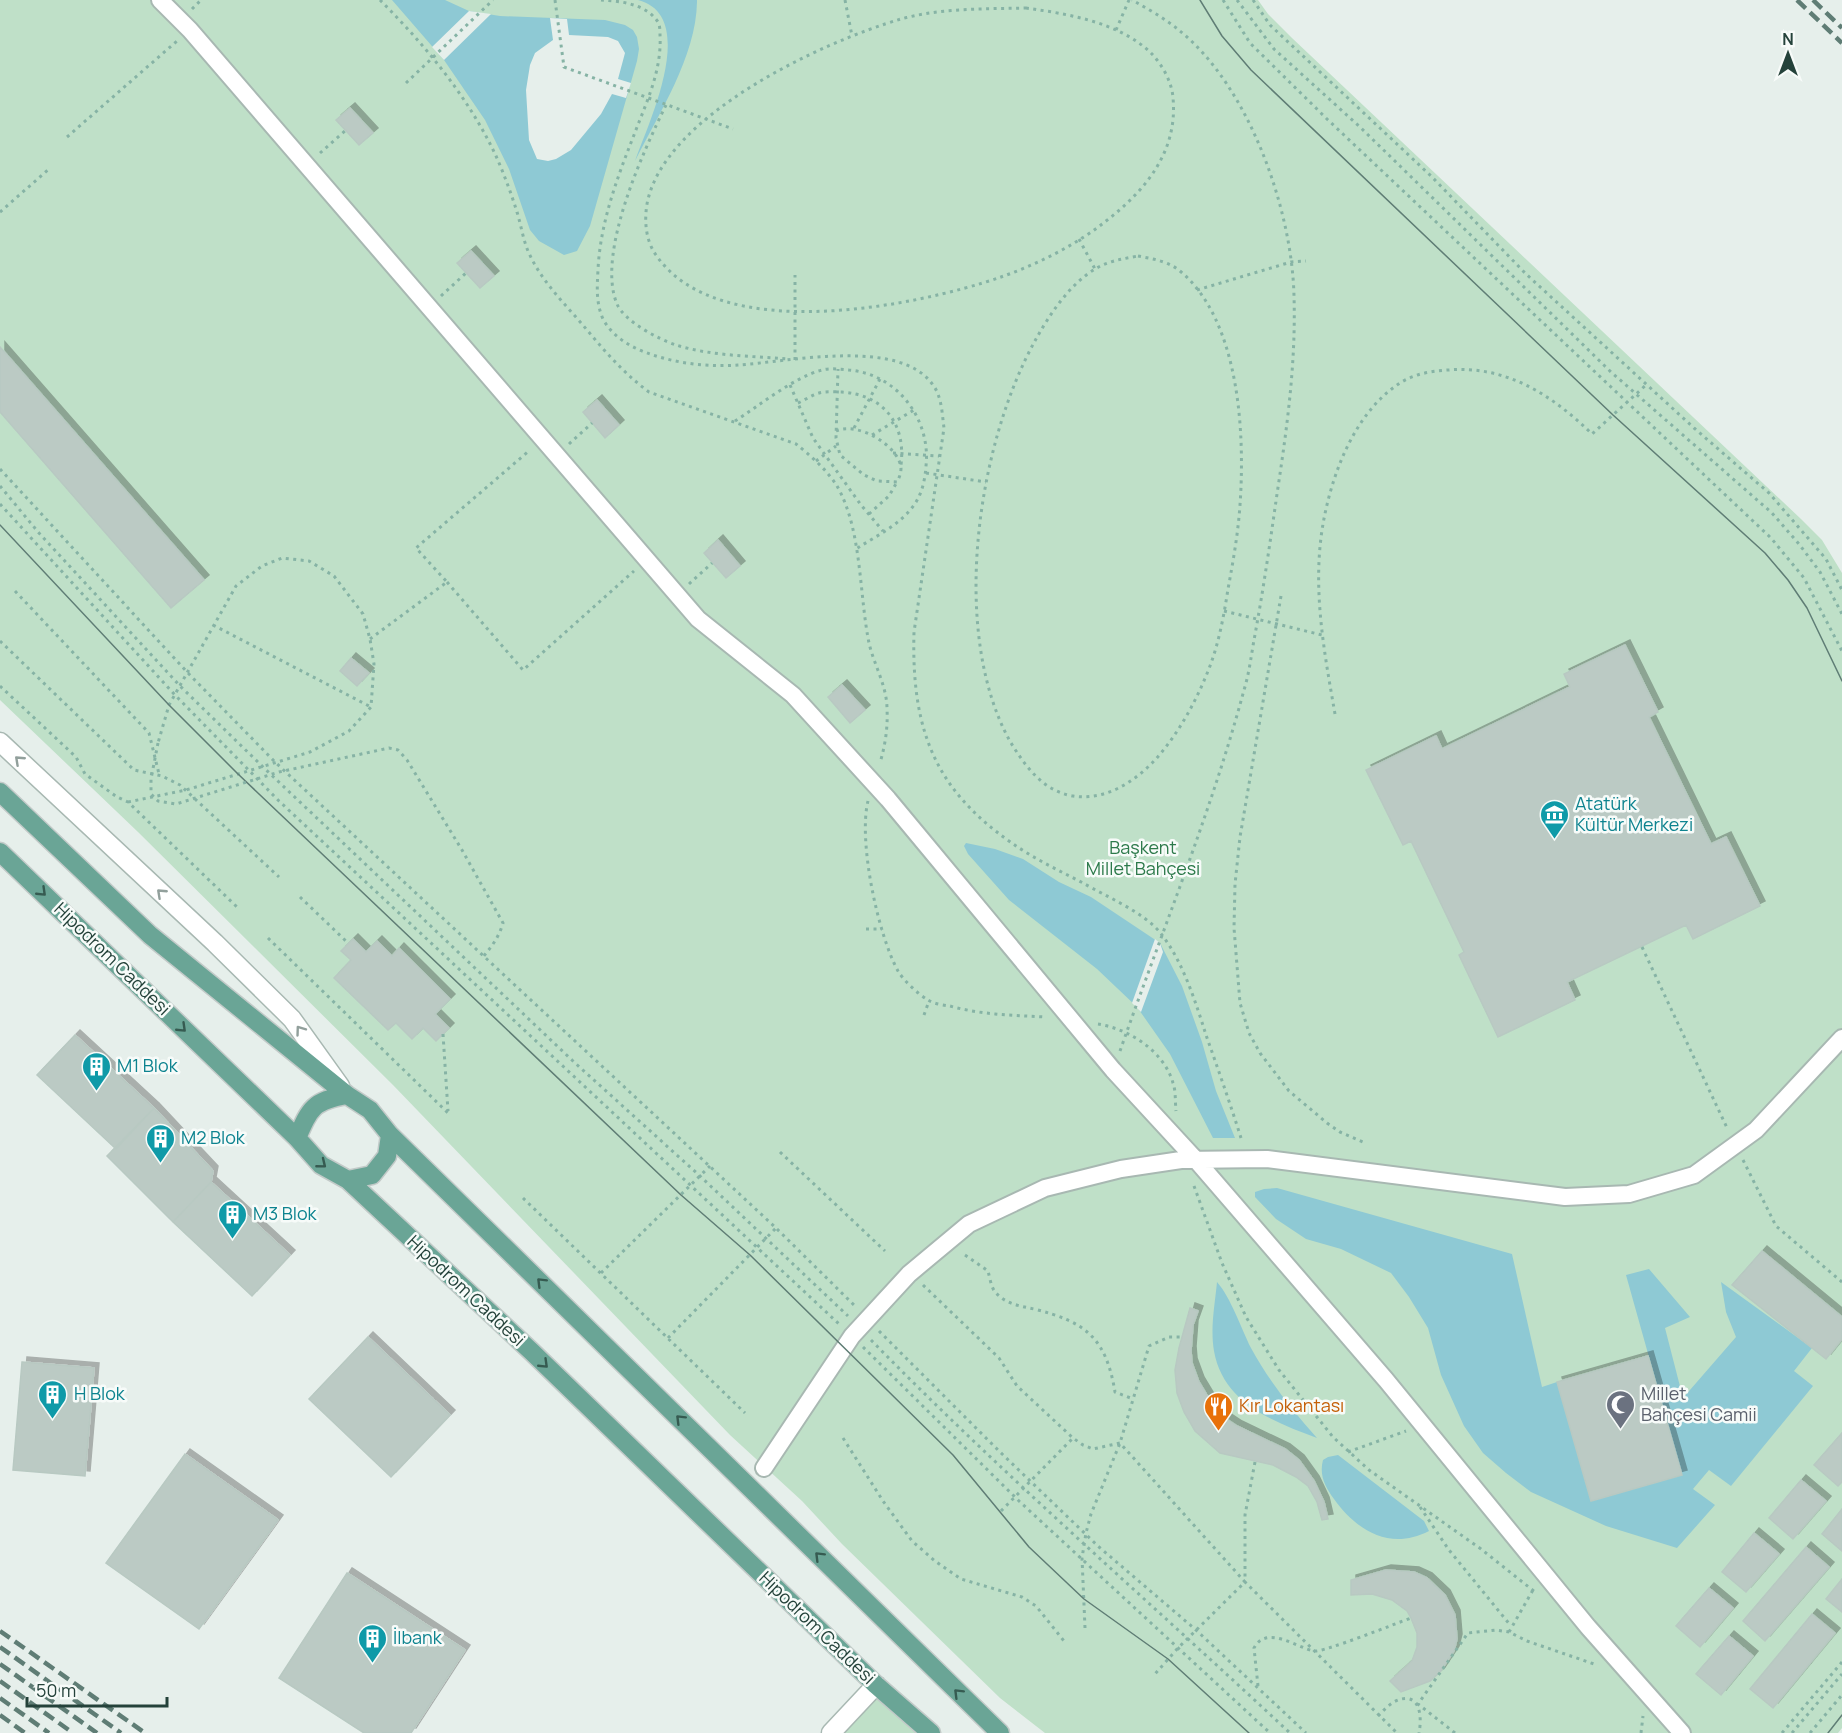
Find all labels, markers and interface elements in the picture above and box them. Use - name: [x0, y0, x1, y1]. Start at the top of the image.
- north arrow: [1758, 24, 1818, 84]
- text: N: [1782, 28, 1794, 50]
- one-way arrow: [15, 756, 26, 767]
- place label: Atatürk Kültür Merkezi: [1575, 791, 1693, 836]
- museum icon: Atatürk Kültür Merkezi: [1538, 798, 1570, 840]
- park label: Başkent Millet Bahçesi: [1086, 835, 1200, 880]
- one-way arrow: [36, 885, 46, 896]
- one-way arrow: [158, 889, 168, 900]
- street label: Hipodrom Caddesi: [49, 897, 176, 1020]
- one-way arrow: [175, 1020, 186, 1031]
- one-way arrow: [296, 1026, 307, 1037]
- building icon: M1 Blok: [80, 1050, 112, 1092]
- place label: M1 Blok: [117, 1053, 179, 1077]
- building icon: M2 Blok: [144, 1122, 176, 1164]
- place label: M2 Blok: [181, 1125, 246, 1149]
- one-way arrow: [315, 1156, 326, 1167]
- building icon: M3 Blok: [216, 1198, 248, 1240]
- place label: M3 Blok: [253, 1201, 318, 1225]
- street label: Hipodrom Caddesi: [403, 1229, 531, 1351]
- one-way arrow: [538, 1278, 548, 1289]
- one-way arrow: [538, 1357, 548, 1368]
- building icon: H Blok: [37, 1378, 69, 1420]
- place label: H Blok: [74, 1381, 126, 1405]
- place label: Millet Bahçesi Camii: [1641, 1381, 1757, 1426]
- mosque icon: Millet Bahçesi Camii: [1604, 1388, 1636, 1430]
- restaurant icon: Kır Lokantası: [1202, 1390, 1234, 1432]
- place label: Kır Lokantası: [1239, 1393, 1344, 1417]
- one-way arrow: [676, 1415, 687, 1426]
- one-way arrow: [815, 1552, 826, 1563]
- street label: Hipodrom Caddesi: [754, 1566, 881, 1689]
- building icon: İlbank: [356, 1622, 388, 1664]
- place label: İlbank: [393, 1625, 443, 1649]
- scale bar: [27, 1670, 166, 1708]
- text: 50 m: [36, 1678, 76, 1702]
- one-way arrow: [954, 1689, 965, 1700]

